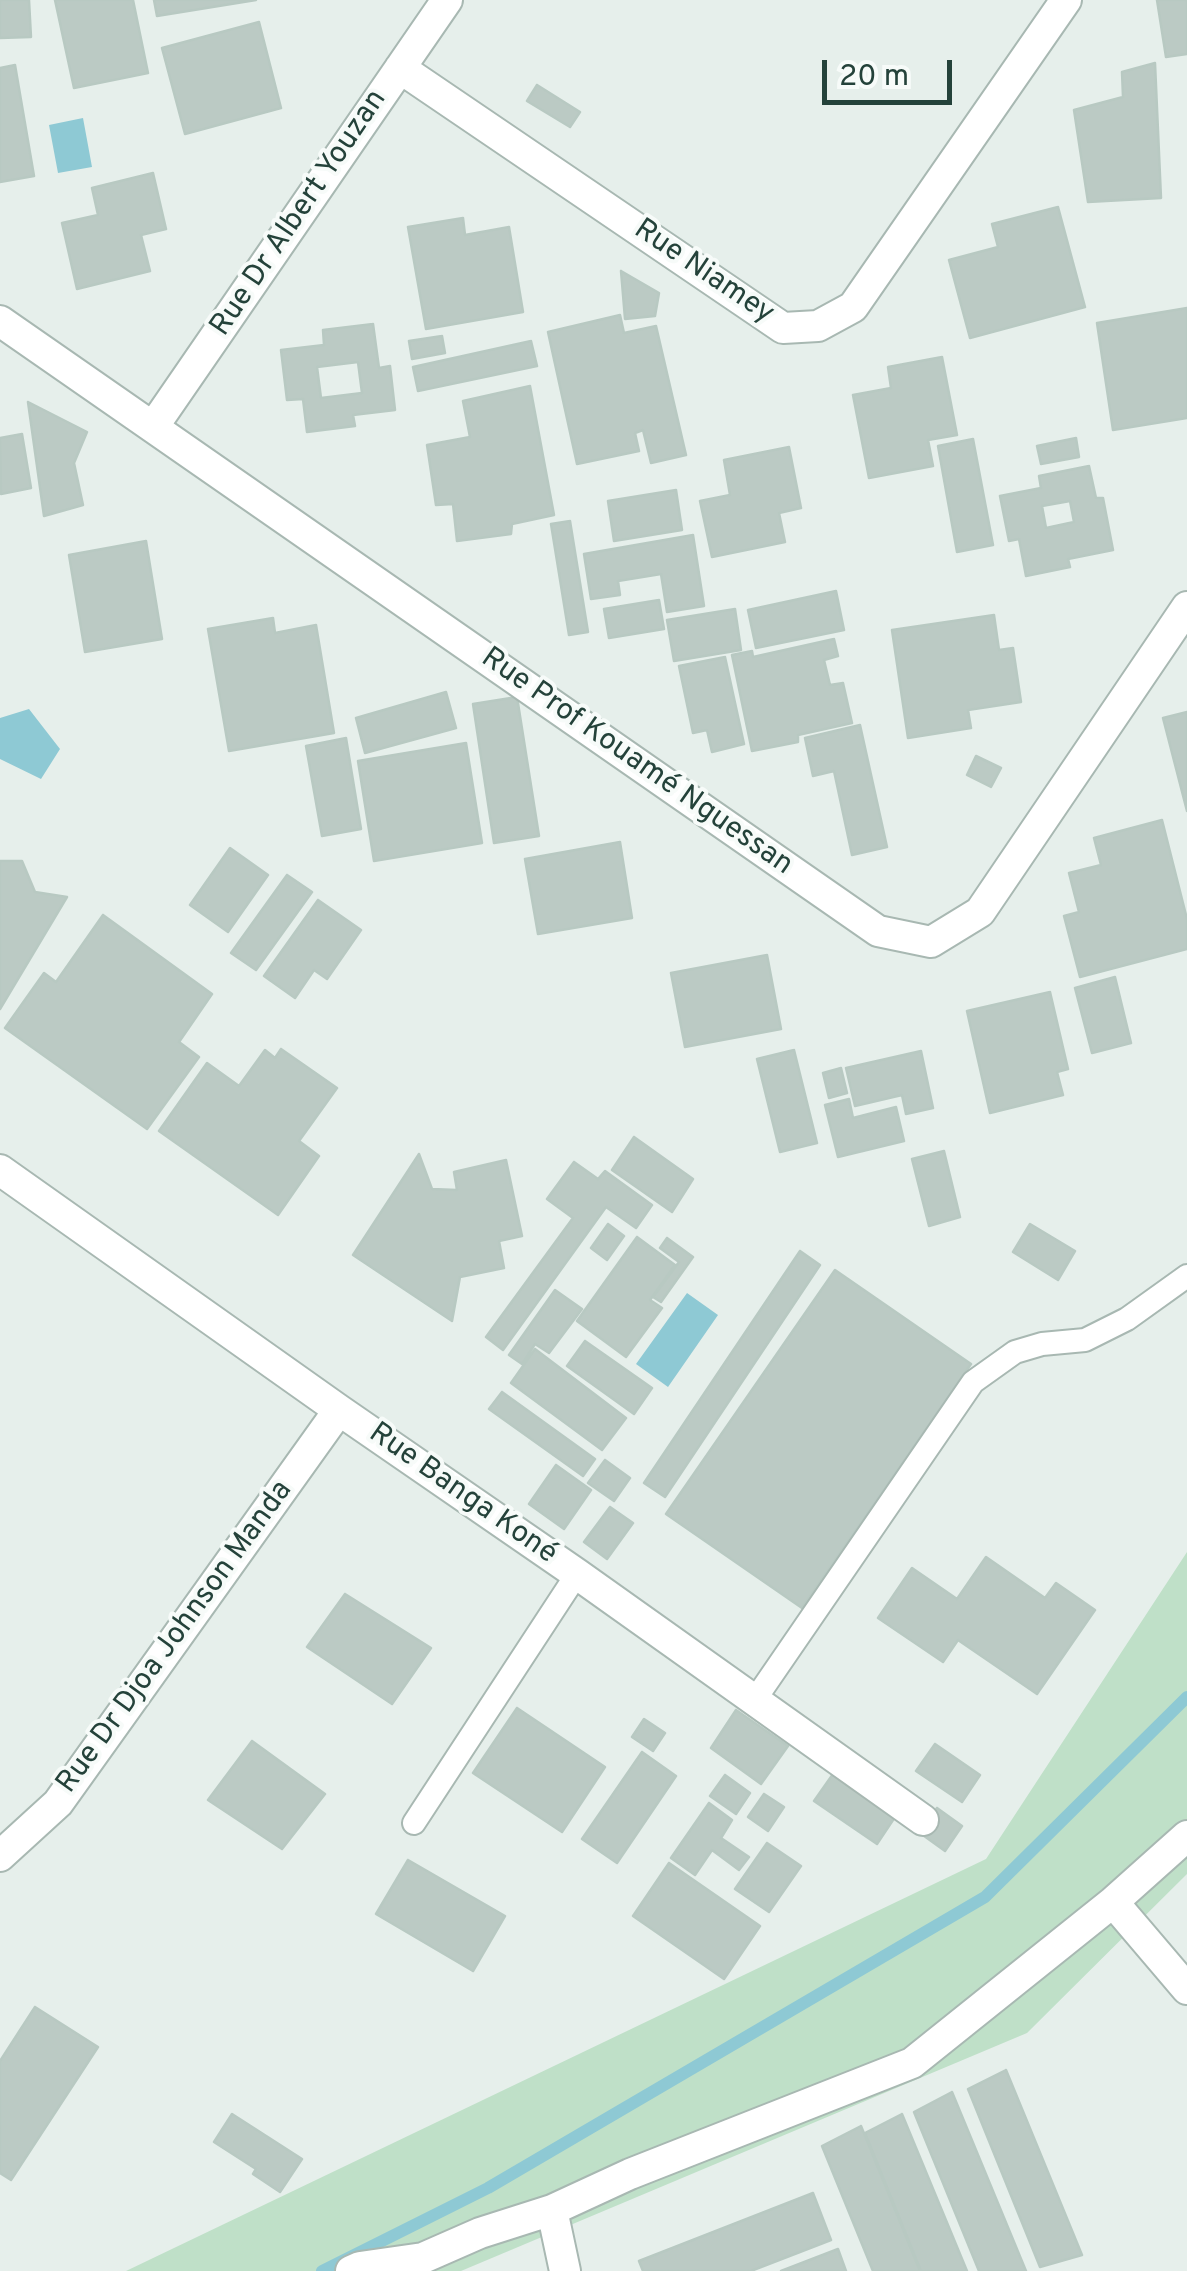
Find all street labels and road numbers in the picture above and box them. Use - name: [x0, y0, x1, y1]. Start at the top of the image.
- street label: Rue Dr Albert Youzan: [204, 84, 396, 344]
- street label: Rue Niamey: [626, 213, 780, 333]
- street label: Rue Prof Kouamé Nguessan: [473, 641, 799, 885]
- street label: Rue Banga Koné: [361, 1417, 563, 1573]
- street label: Rue Dr Djoa Johnson Manda: [50, 1475, 302, 1801]

